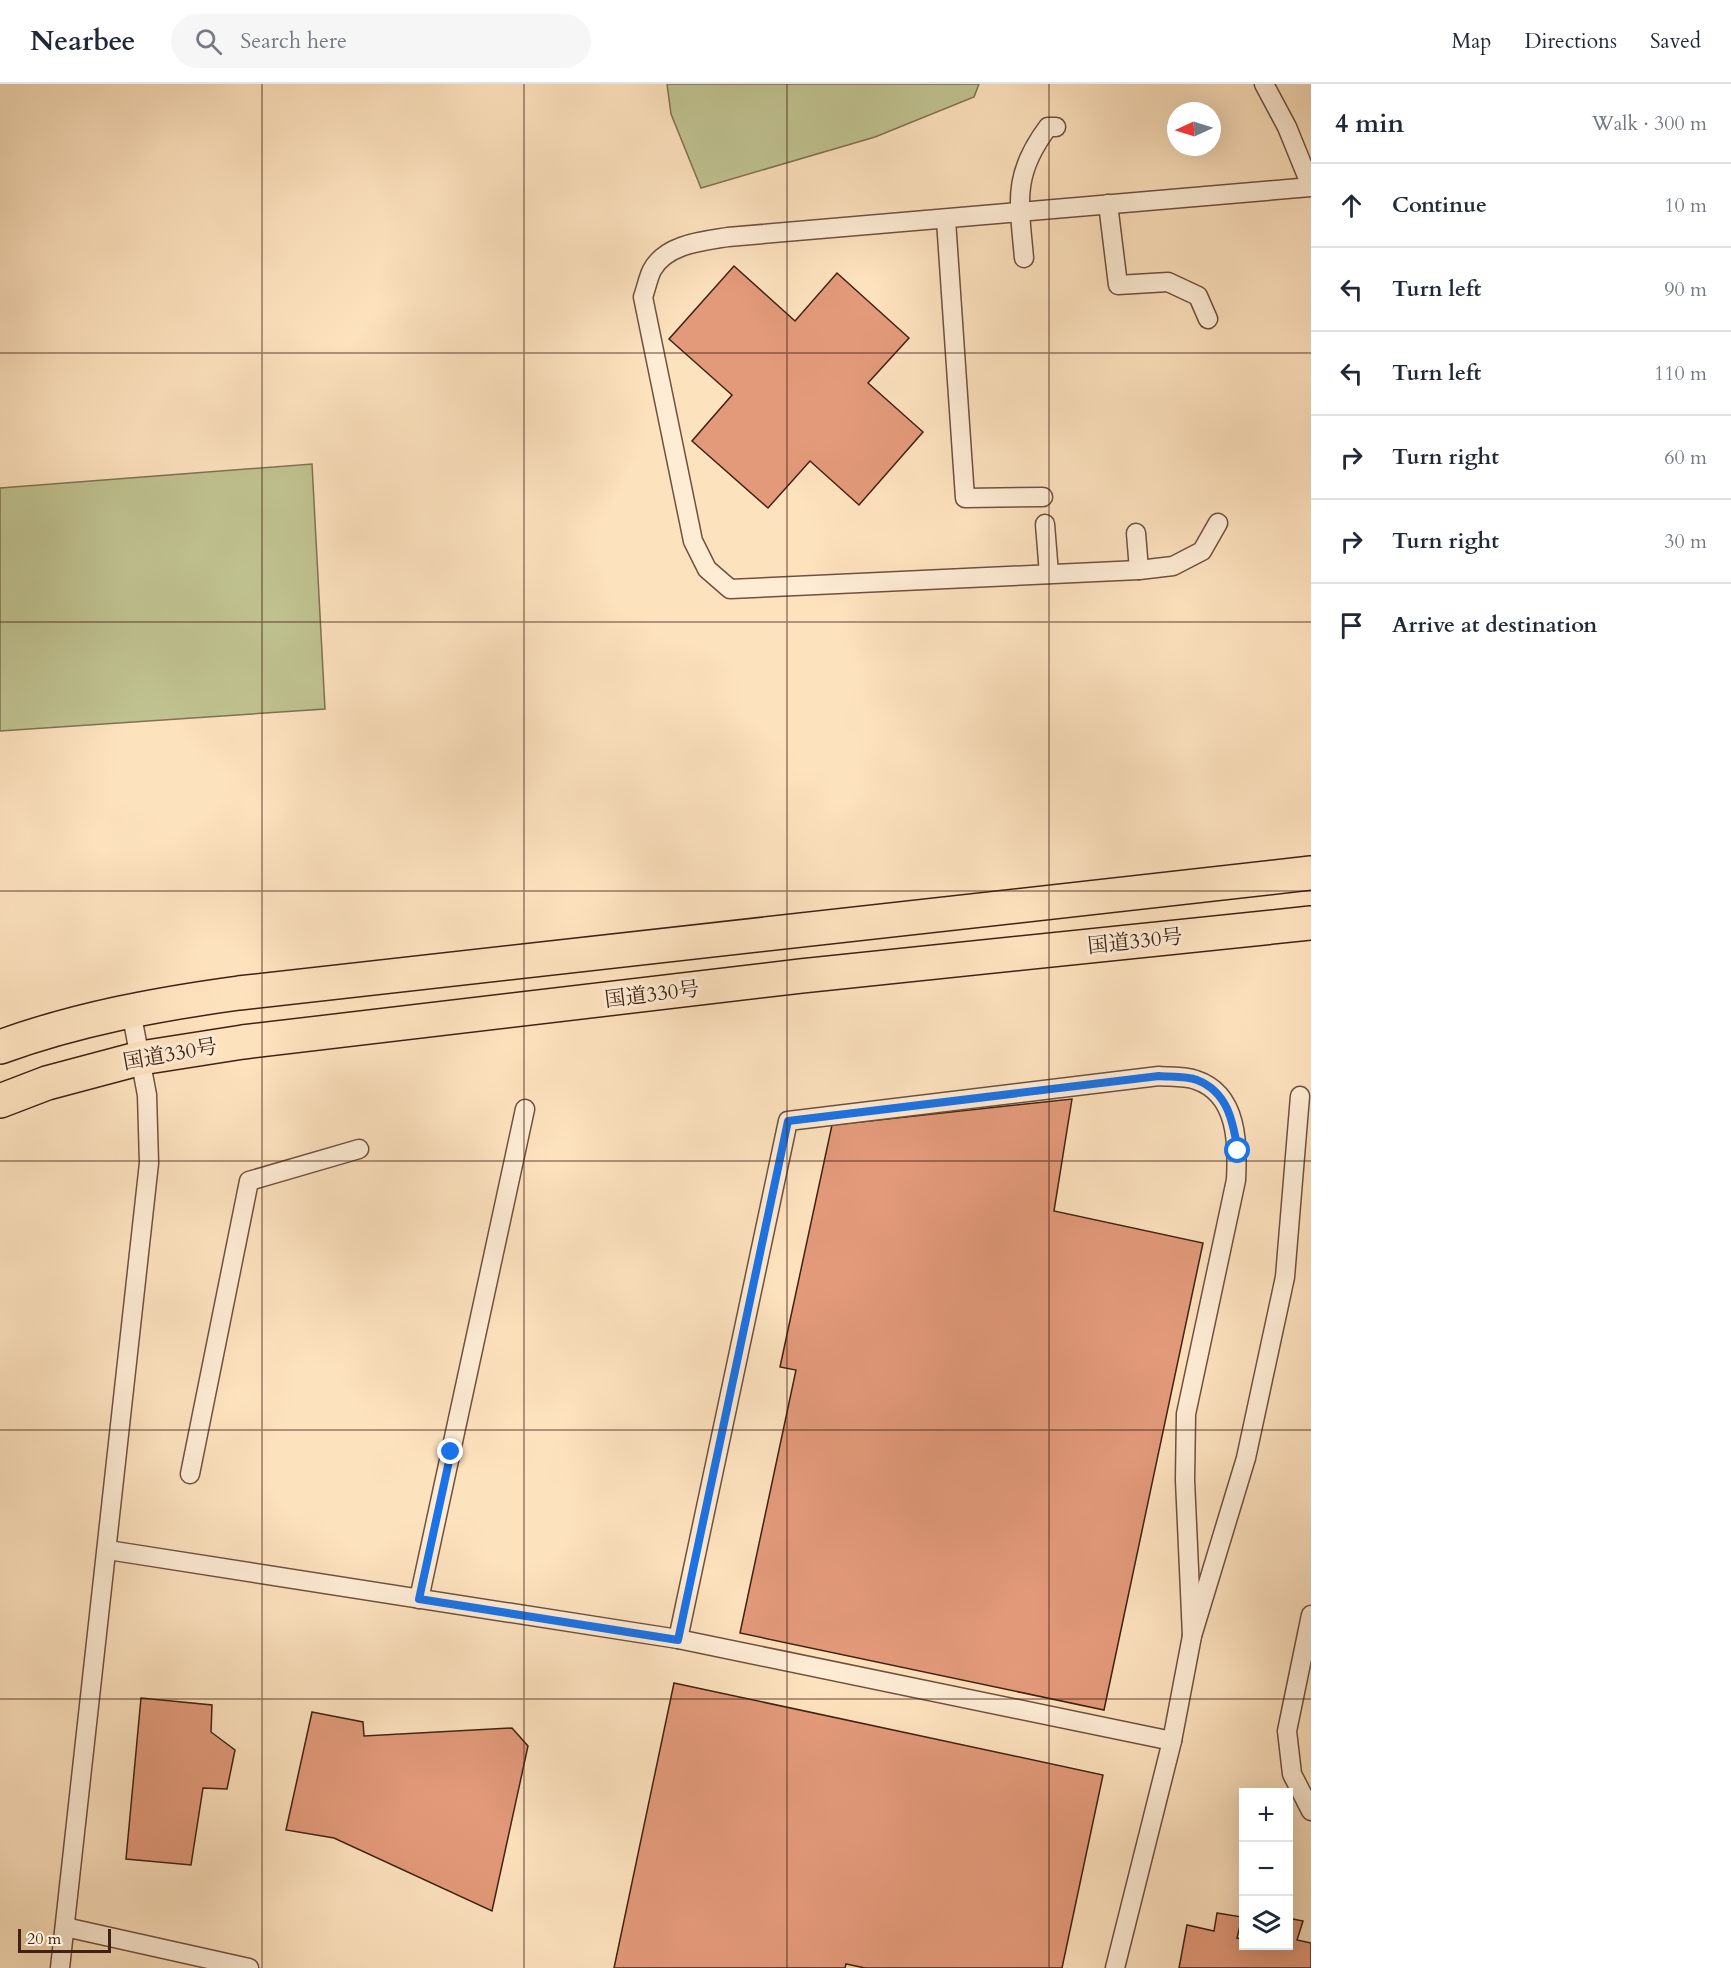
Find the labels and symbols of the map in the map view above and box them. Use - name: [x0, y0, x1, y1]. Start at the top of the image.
- north arrow: [1167, 102, 1221, 156]
- street label: 国道330号: [1086, 922, 1184, 961]
- street label: 国道330号: [603, 974, 701, 1015]
- street label: 国道330号: [121, 1032, 220, 1077]
- route start: [1224, 1137, 1250, 1163]
- route end: [437, 1438, 463, 1464]
- scale bar: [18, 1926, 111, 1954]

